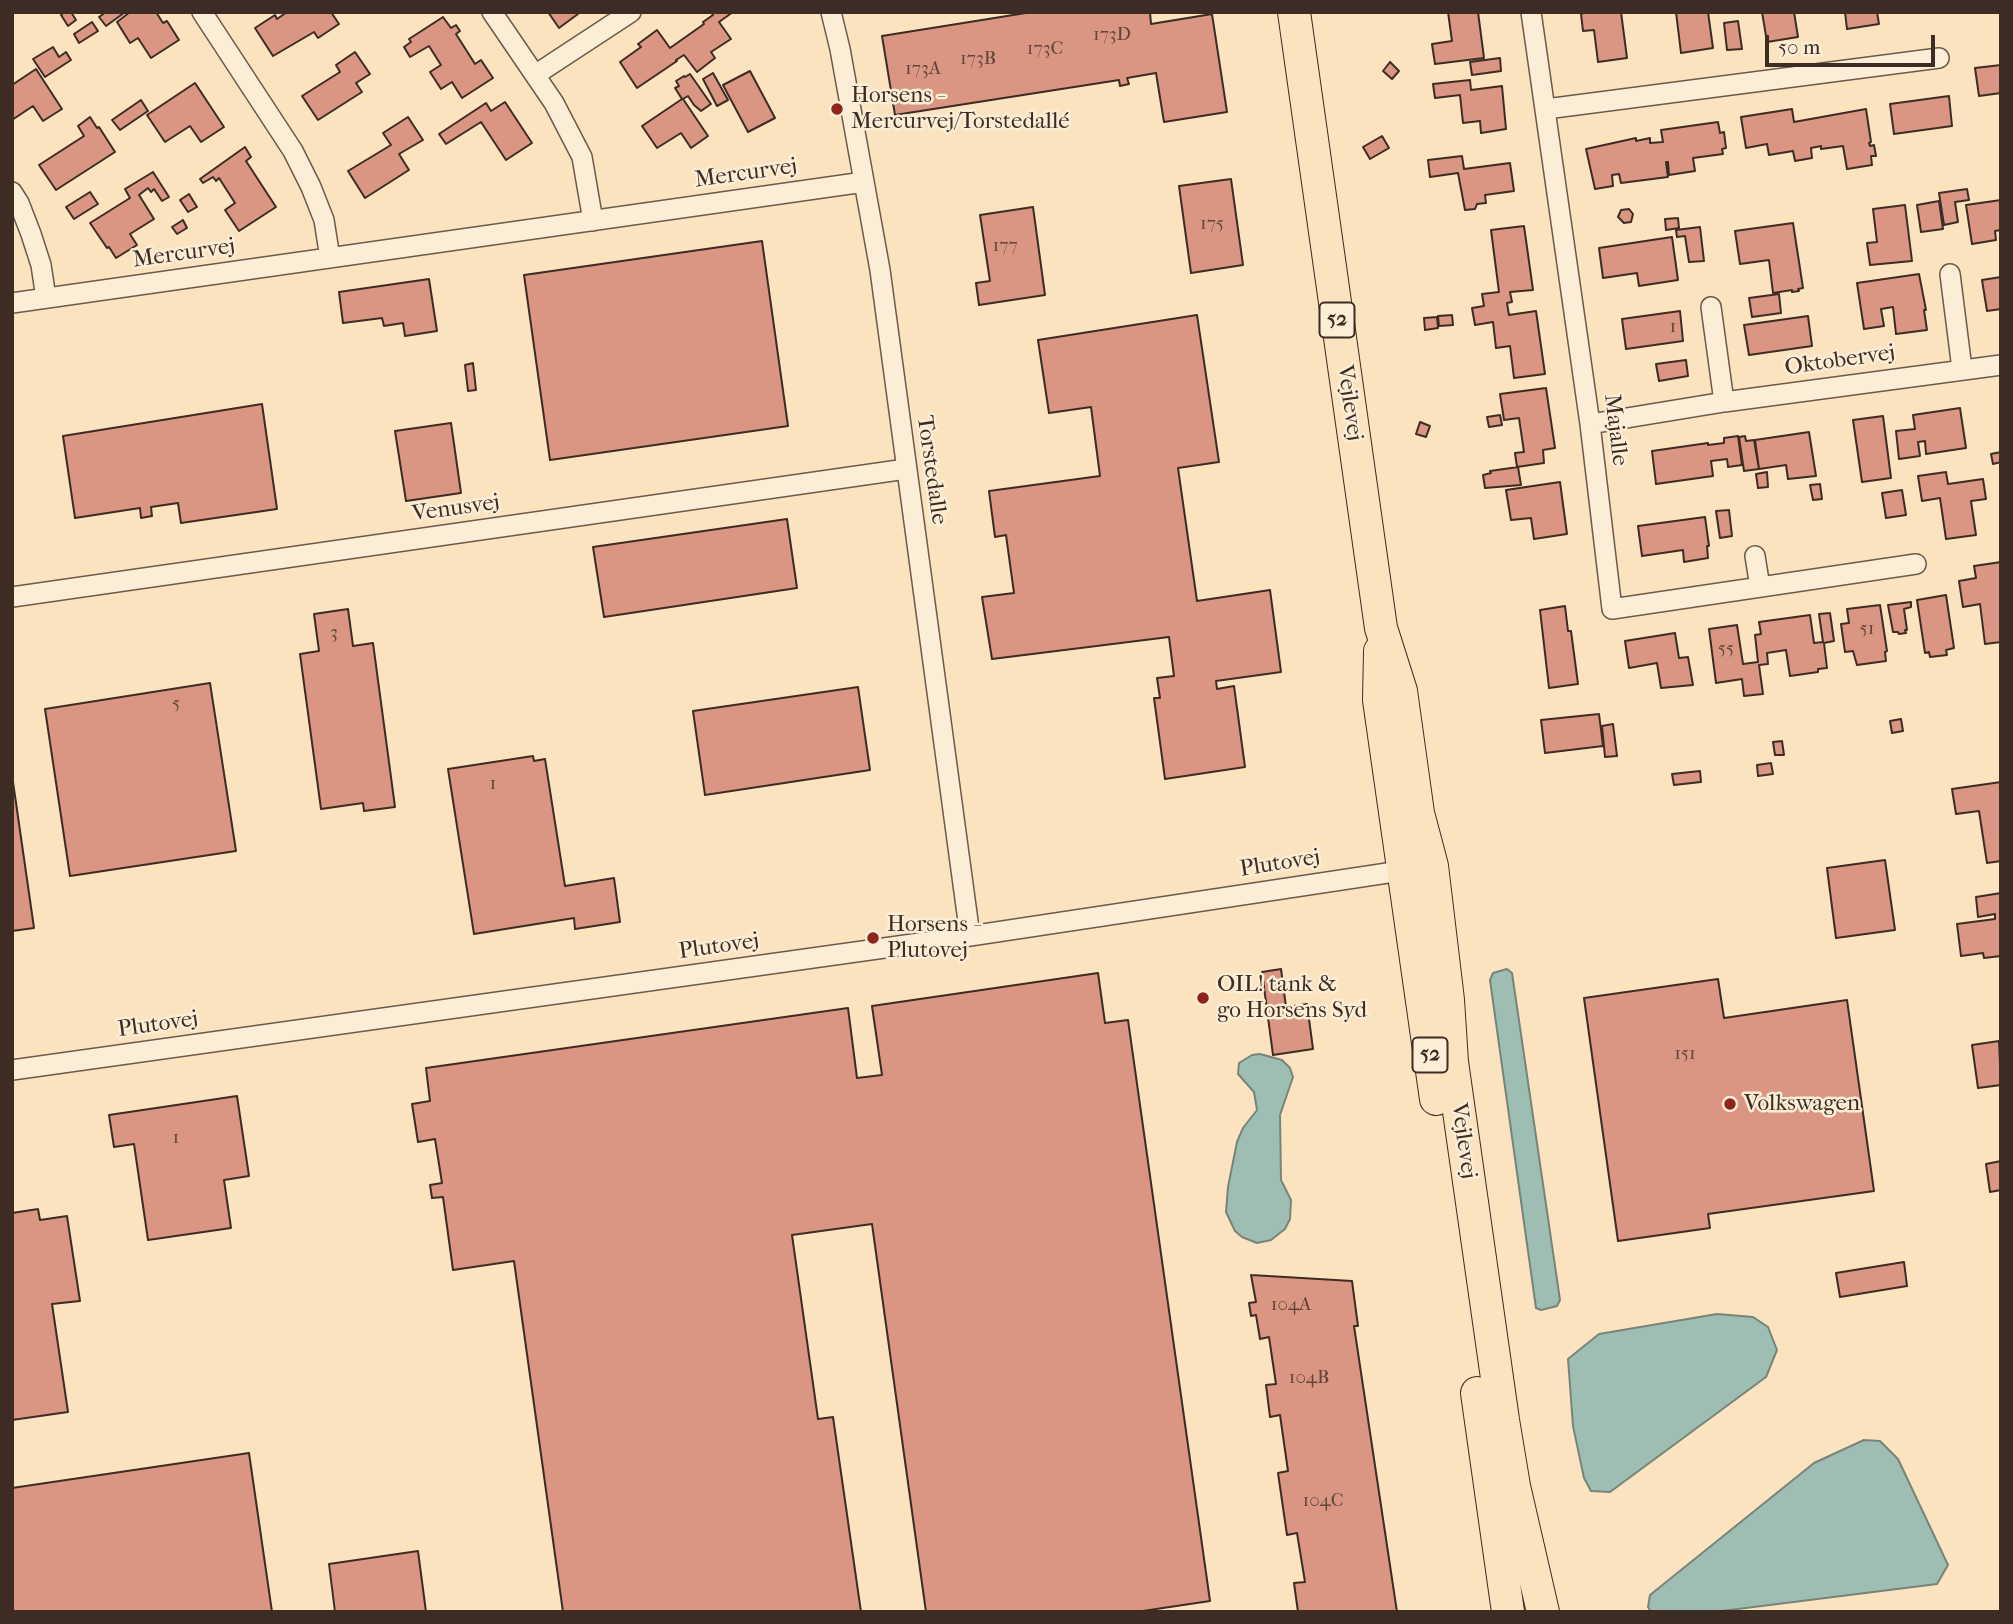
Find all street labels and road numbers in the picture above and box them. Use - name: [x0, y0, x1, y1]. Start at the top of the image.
- street label: Mercurvej: [693, 153, 799, 195]
- street label: Mercurvej: [131, 233, 237, 275]
- road number: 52: [1320, 302, 1354, 338]
- street label: Oktobervej: [1783, 340, 1897, 382]
- street label: Vejlevej: [1330, 363, 1368, 443]
- street label: Majalle: [1597, 393, 1633, 467]
- street label: Torstedalle: [910, 414, 952, 526]
- street label: Venusvej: [411, 489, 501, 529]
- street label: Plutovej: [1238, 844, 1322, 884]
- street label: Plutovej: [677, 928, 761, 966]
- street label: Plutovej: [116, 1006, 200, 1044]
- road number: 52: [1412, 1038, 1448, 1072]
- street label: Vejlevej: [1444, 1101, 1482, 1181]

